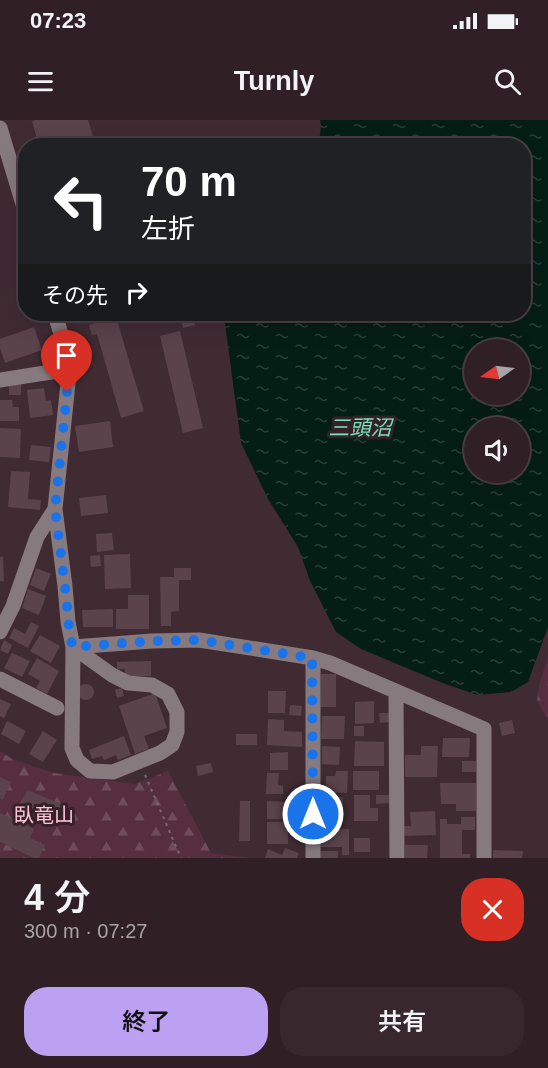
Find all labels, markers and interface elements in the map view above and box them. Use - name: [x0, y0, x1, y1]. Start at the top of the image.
- text: 07:23: [30, 8, 86, 33]
- icon: menu: [24, 65, 57, 98]
- icon: search: [491, 65, 524, 98]
- text: Turnly: [234, 66, 314, 96]
- text: 70 m: [141, 158, 237, 205]
- icon: left: [42, 162, 120, 240]
- text: 左折: [141, 214, 195, 244]
- icon: right: [120, 276, 153, 309]
- text: その先: [42, 283, 108, 308]
- pin: [41, 330, 92, 392]
- icon: arrive: [50, 339, 83, 372]
- north arrow: [464, 339, 530, 405]
- map controls: [464, 339, 530, 483]
- water label: 三頭沼: [329, 416, 394, 439]
- button: sound: [464, 417, 530, 483]
- position arrow: [281, 782, 345, 846]
- park label: 臥竜山: [14, 804, 74, 826]
- text: 4 分: [24, 877, 90, 918]
- button: close: [461, 878, 524, 941]
- text: 300 m · 07:27: [24, 920, 147, 942]
- button: 終了: [24, 987, 268, 1056]
- button: 共有: [280, 987, 524, 1056]

